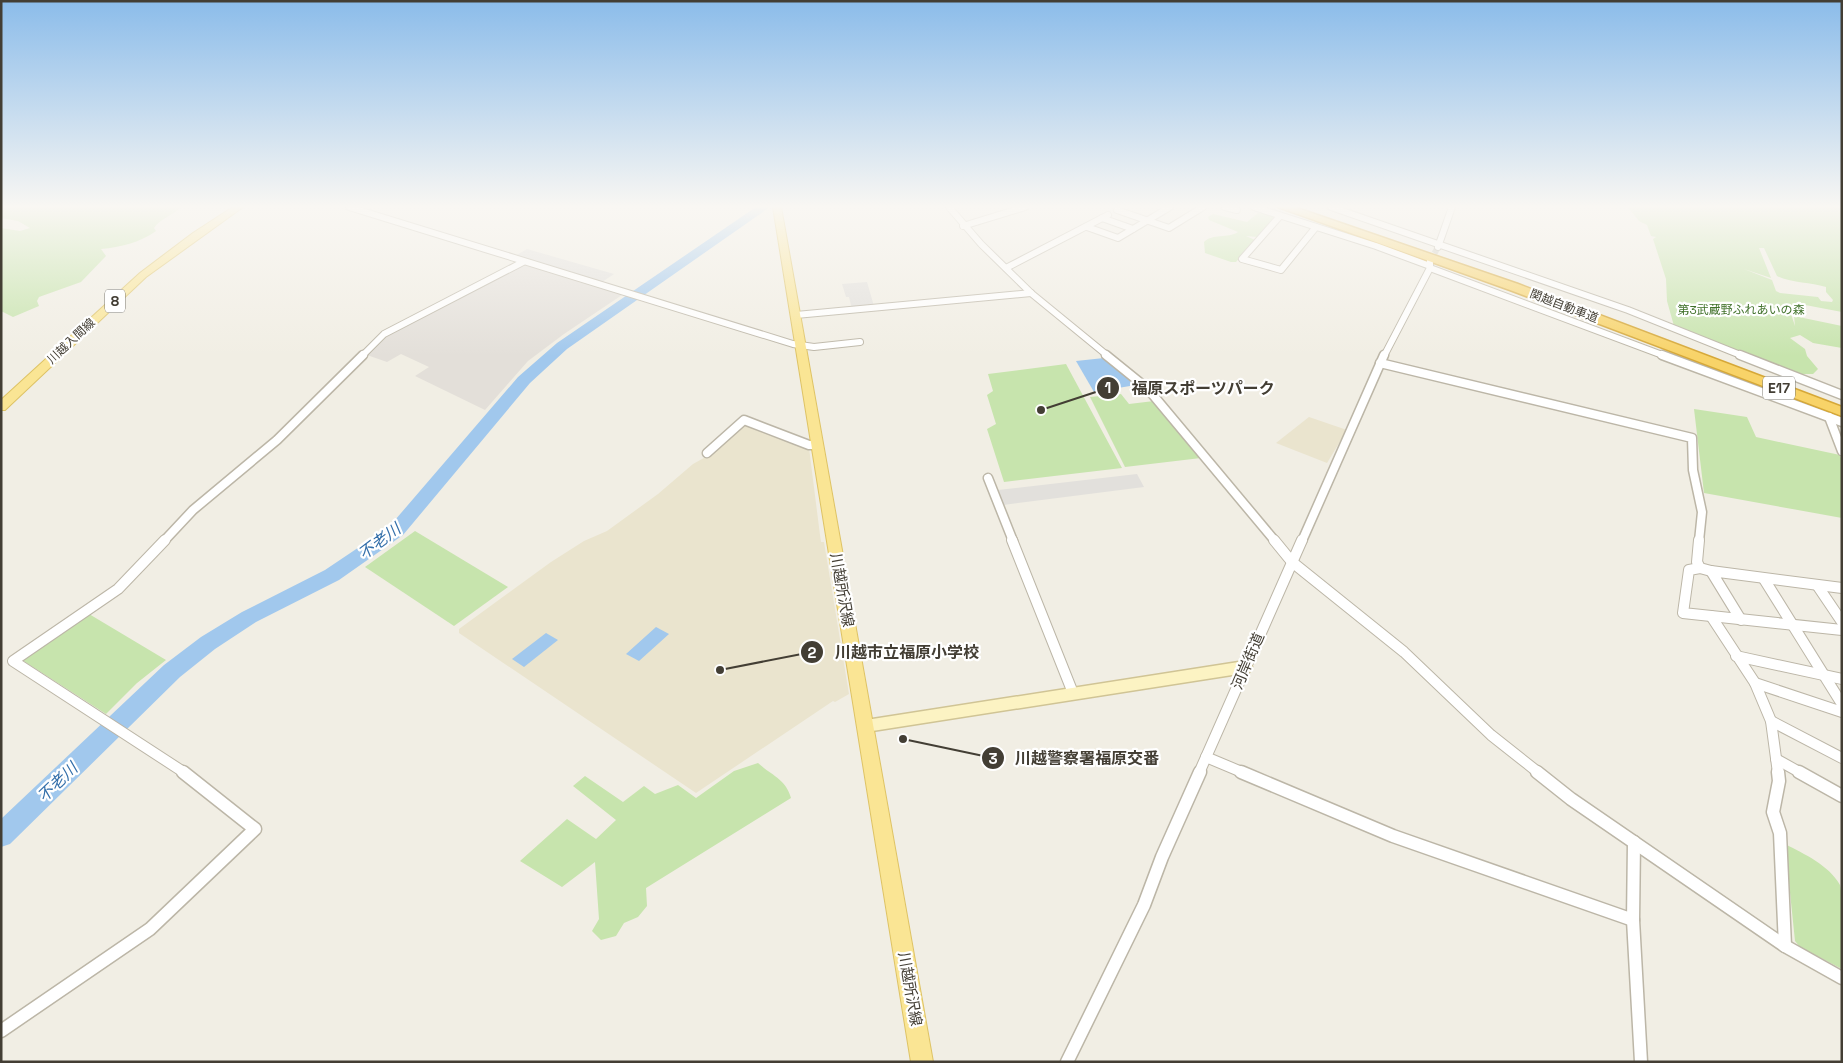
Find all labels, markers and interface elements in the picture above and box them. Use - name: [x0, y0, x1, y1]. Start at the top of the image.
- street label: 関越自動車道: [1528, 286, 1600, 326]
- road number: 8: [105, 290, 125, 312]
- park label: 第3武蔵野ふれあいの森: [1677, 302, 1805, 318]
- street label: 川越入間線: [44, 315, 98, 367]
- callout: 福原スポーツパーク: [1096, 372, 1285, 403]
- road number: E17: [1763, 376, 1795, 399]
- text: 1: [1105, 378, 1111, 397]
- text: 福原スポーツパーク: [1131, 378, 1275, 399]
- water label: 不老川: [354, 517, 406, 564]
- street label: 川越所沢線: [827, 551, 858, 629]
- street label: 河岸街道: [1227, 629, 1268, 692]
- callout: 川越市立福原小学校: [800, 637, 989, 668]
- text: 川越市立福原小学校: [835, 642, 979, 663]
- text: 2: [808, 643, 817, 662]
- callout: 川越警察署福原交番: [980, 743, 1169, 774]
- text: 川越警察署福原交番: [1015, 748, 1159, 769]
- text: 3: [988, 749, 998, 768]
- water label: 不老川: [33, 757, 83, 807]
- street label: 川越所沢線: [895, 950, 926, 1028]

